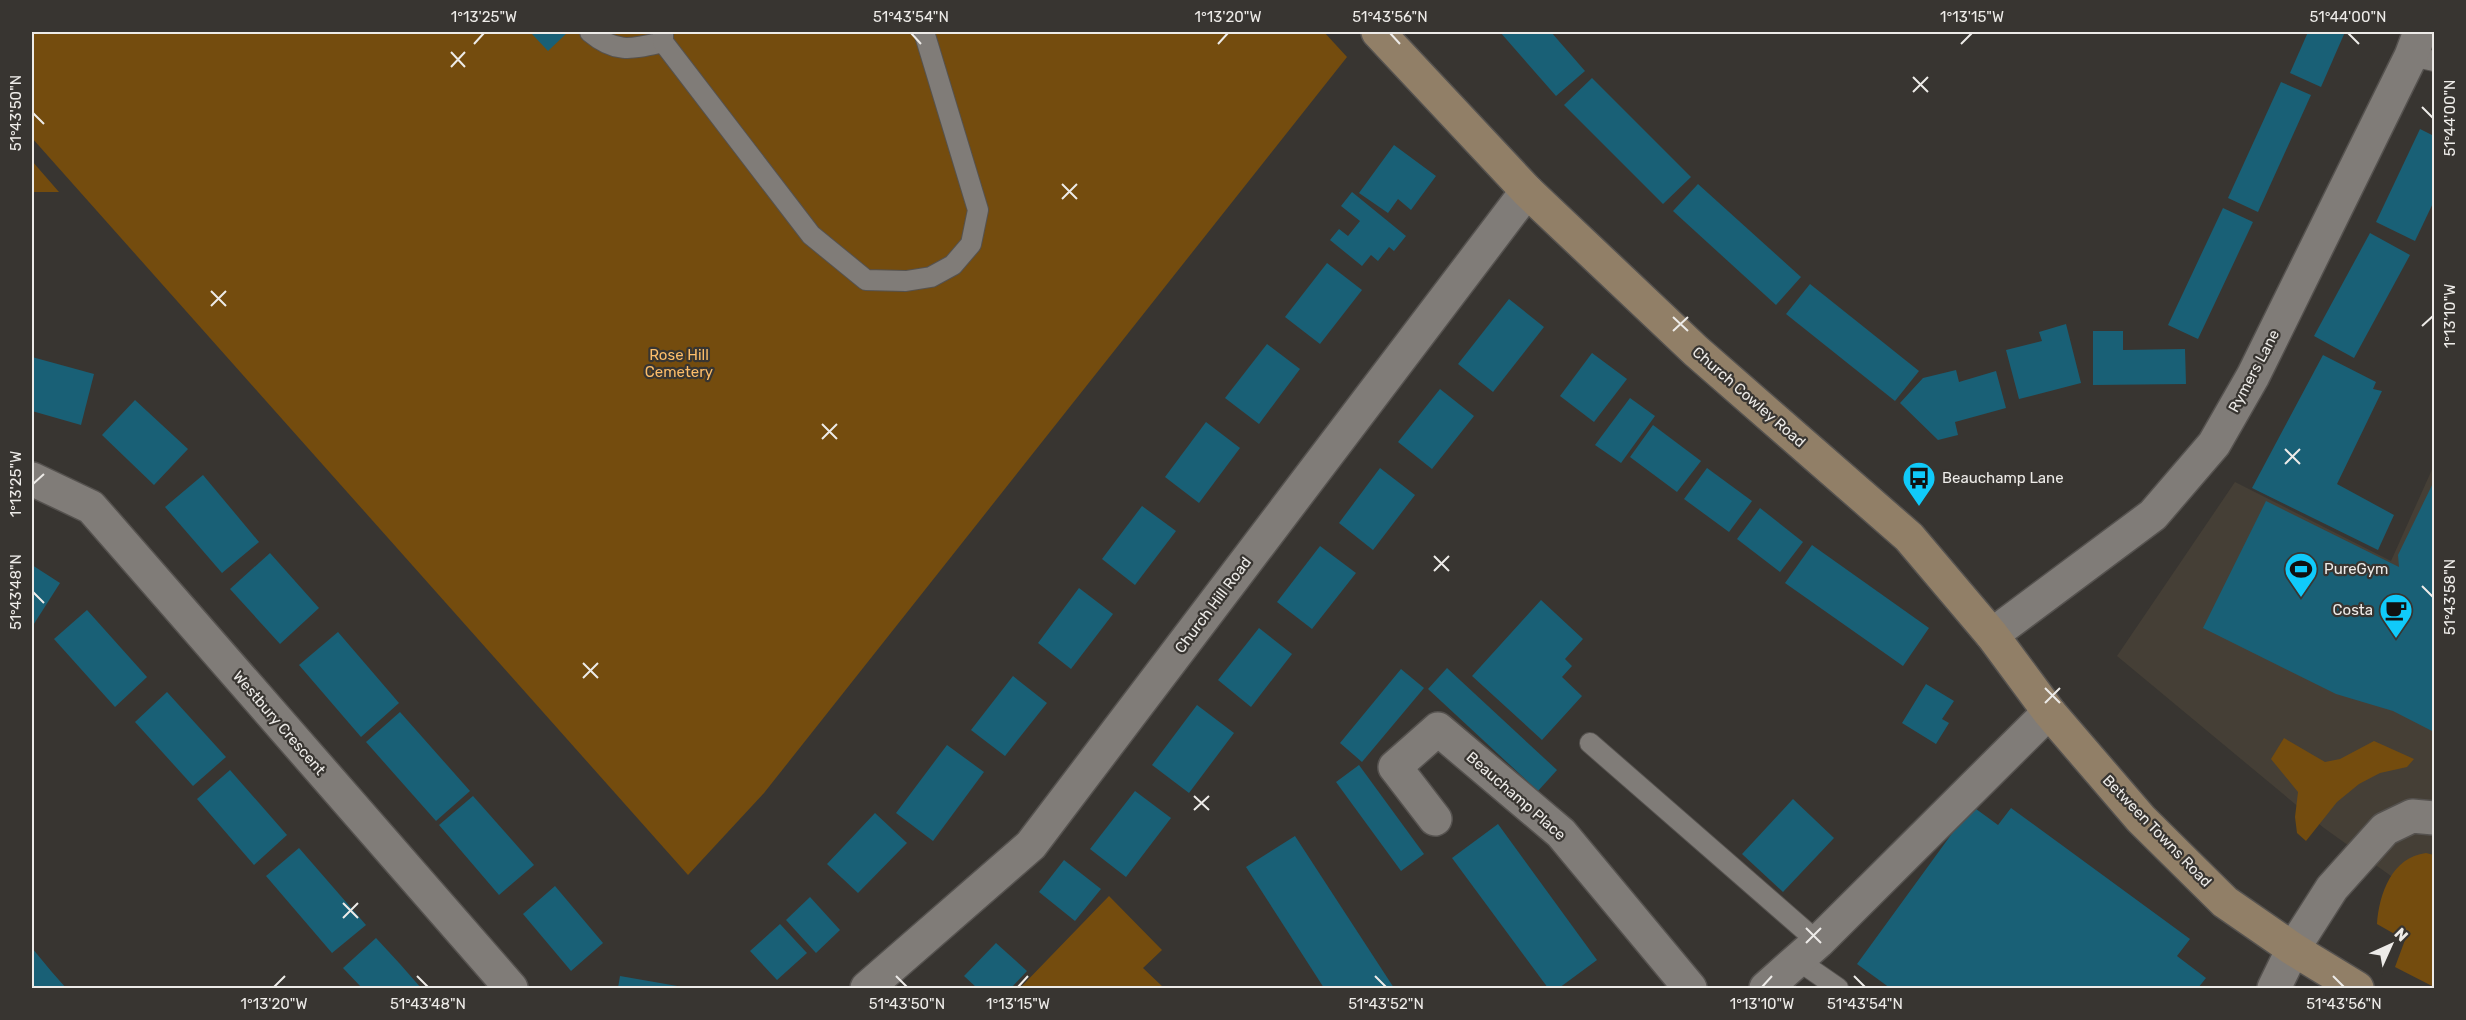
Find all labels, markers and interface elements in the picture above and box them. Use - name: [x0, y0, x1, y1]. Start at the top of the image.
- text: 1°13'25"W: [451, 8, 517, 26]
- text: 51°43'54"N: [873, 8, 949, 26]
- text: 1°13'20"W: [1195, 8, 1261, 26]
- text: 51°43'56"N: [1352, 8, 1428, 26]
- text: 1°13'15"W: [1940, 8, 2004, 26]
- text: 51°44'00"N: [2310, 8, 2386, 26]
- text: 51°43'50"N: [7, 75, 25, 151]
- text: 51°44'00"N: [2441, 80, 2459, 156]
- text: 1°13'10"W: [2441, 284, 2459, 348]
- street label: Rymers Lane: [2225, 327, 2283, 415]
- street label: Church Cowley Road: [1689, 343, 1809, 451]
- park label: Rose Hill Cemetery: [645, 346, 713, 381]
- text: 1°13'25"W: [7, 451, 25, 517]
- bus stop icon: Beauchamp Lane: [1901, 460, 1937, 507]
- place label: Beauchamp Lane: [1942, 469, 2064, 487]
- sports icon: PureGym: [2283, 551, 2319, 598]
- street label: Church Hill Road: [1171, 553, 1255, 657]
- text: 51°43'48"N: [7, 554, 25, 630]
- text: 51°43'58"N: [2441, 559, 2459, 635]
- place label: PureGym: [2324, 560, 2388, 578]
- cafe icon: Costa: [2378, 592, 2414, 639]
- place label: Costa: [2333, 601, 2373, 619]
- street label: Westbury Crescent: [229, 667, 329, 779]
- street label: Beauchamp Place: [1463, 748, 1569, 844]
- street label: Between Towns Road: [2099, 771, 2215, 891]
- north arrow: [2361, 915, 2421, 975]
- text: N: [2390, 924, 2412, 946]
- text: 1°13'20"W: [241, 995, 307, 1013]
- text: 51°43'48"N: [390, 995, 466, 1013]
- text: 51°43'50"N: [869, 995, 945, 1013]
- text: 1°13'15"W: [986, 995, 1050, 1013]
- text: 51°43'52"N: [1348, 995, 1424, 1013]
- text: 1°13'10"W: [1730, 995, 1794, 1013]
- text: 51°43'54"N: [1827, 995, 1903, 1013]
- text: 51°43'56"N: [2306, 995, 2382, 1013]

